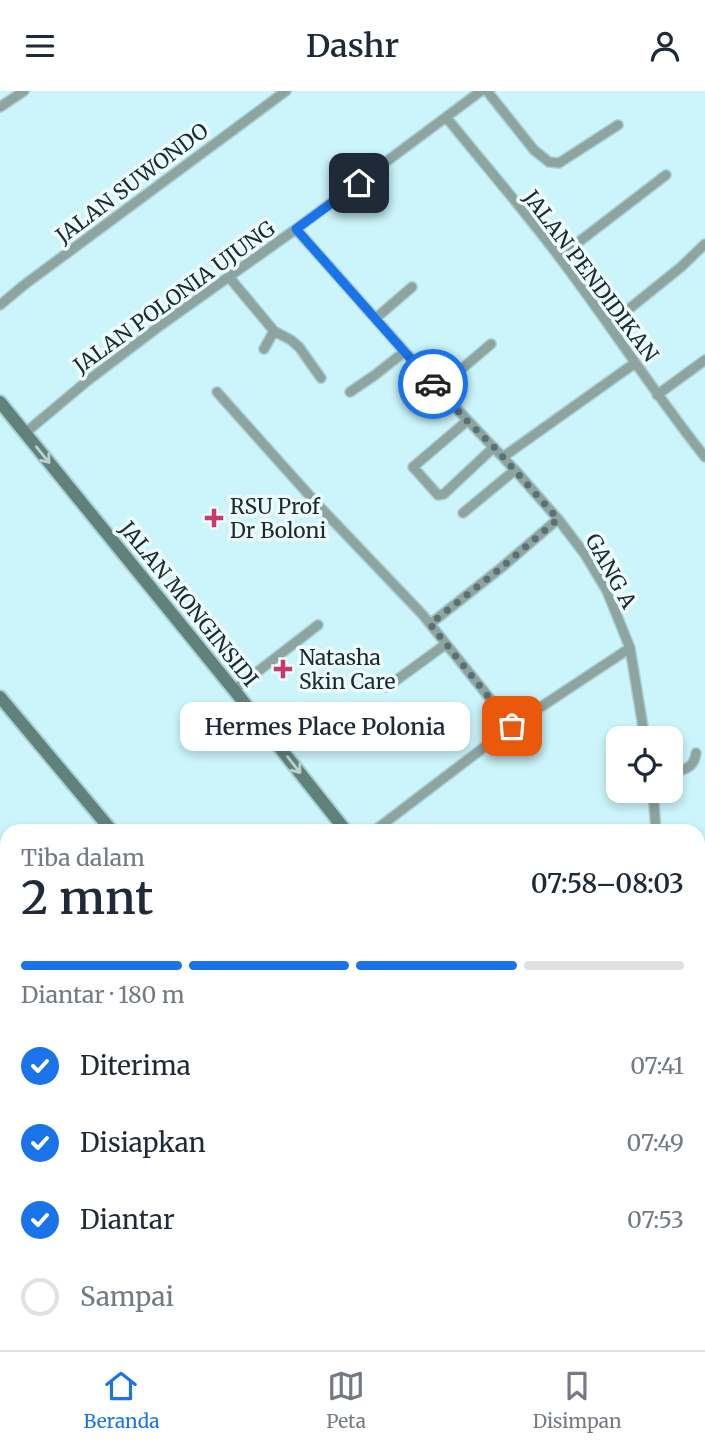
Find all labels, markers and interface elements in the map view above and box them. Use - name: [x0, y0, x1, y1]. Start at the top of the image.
- text: Dashr: [306, 26, 399, 66]
- icon: menu: [21, 27, 59, 65]
- icon: person: [646, 27, 684, 65]
- street label: JALAN SUWONDO: [50, 117, 214, 250]
- pin: [329, 153, 389, 213]
- icon: home: [340, 164, 378, 202]
- street label: JALAN PENDIDIKAN: [517, 184, 664, 367]
- street label: JALAN POLONIA UJUNG: [67, 215, 280, 380]
- courier: [398, 349, 468, 419]
- icon: car: [414, 365, 452, 403]
- one-way arrow: [35, 446, 51, 464]
- place label: RSU Prof Dr Boloni: [230, 493, 327, 544]
- marker: RSU Prof Dr Boloni: [204, 508, 224, 528]
- street label: JALAN MONGINSIDI: [113, 515, 264, 692]
- street label: GANG A: [579, 529, 643, 613]
- place label: Natasha Skin Care: [299, 644, 396, 695]
- marker: Natasha Skin Care: [273, 659, 293, 679]
- pin: [482, 696, 542, 756]
- callout: Hermes Place Polonia: [179, 701, 470, 751]
- icon: bag: [493, 707, 531, 745]
- text: Hermes Place Polonia: [205, 712, 445, 741]
- map controls: [606, 726, 683, 803]
- button: locate: [606, 726, 683, 803]
- one-way arrow: [286, 756, 302, 774]
- text: Tiba dalam: [21, 843, 145, 872]
- text: 07:58–08:03: [531, 867, 684, 900]
- text: 2 mnt: [21, 869, 153, 927]
- text: Diantar · 180 m: [21, 980, 185, 1009]
- icon: check: [21, 1047, 59, 1085]
- text: Diterima: [80, 1049, 191, 1082]
- text: 07:41: [630, 1051, 684, 1080]
- icon: check: [21, 1124, 59, 1162]
- text: Disiapkan: [80, 1126, 206, 1159]
- text: 07:49: [627, 1128, 684, 1157]
- icon: check: [21, 1201, 59, 1239]
- text: Diantar: [80, 1203, 175, 1236]
- text: 07:53: [627, 1205, 684, 1234]
- text: Sampai: [80, 1280, 174, 1313]
- tab: Beranda: [83, 1367, 159, 1433]
- tab: Peta: [326, 1367, 366, 1433]
- tab: Disimpan: [533, 1367, 622, 1433]

